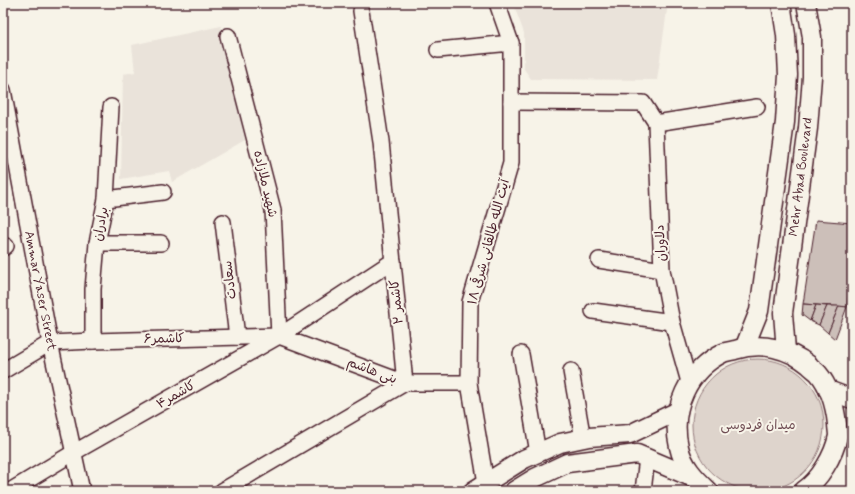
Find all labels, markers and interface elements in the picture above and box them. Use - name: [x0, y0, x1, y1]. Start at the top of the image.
- street label: Mehr Abad Boulevard: [785, 117, 817, 237]
- street label: شهید ملازاده: [249, 149, 281, 219]
- street label: آیت الله طالقانی شرقی ۱۸: [463, 176, 514, 307]
- street label: برادران: [89, 205, 113, 243]
- street label: دلاوران: [652, 224, 670, 262]
- street label: Ammar Yaser Street: [20, 229, 60, 353]
- street label: سعادت: [219, 260, 241, 300]
- street label: کاشمر ۲: [386, 278, 408, 325]
- street label: کاشمر۶: [144, 330, 185, 348]
- street label: بنی هاشم: [344, 354, 399, 389]
- street label: کاشمر۴: [153, 377, 199, 413]
- park label: میدان فردوسی: [720, 417, 796, 434]

